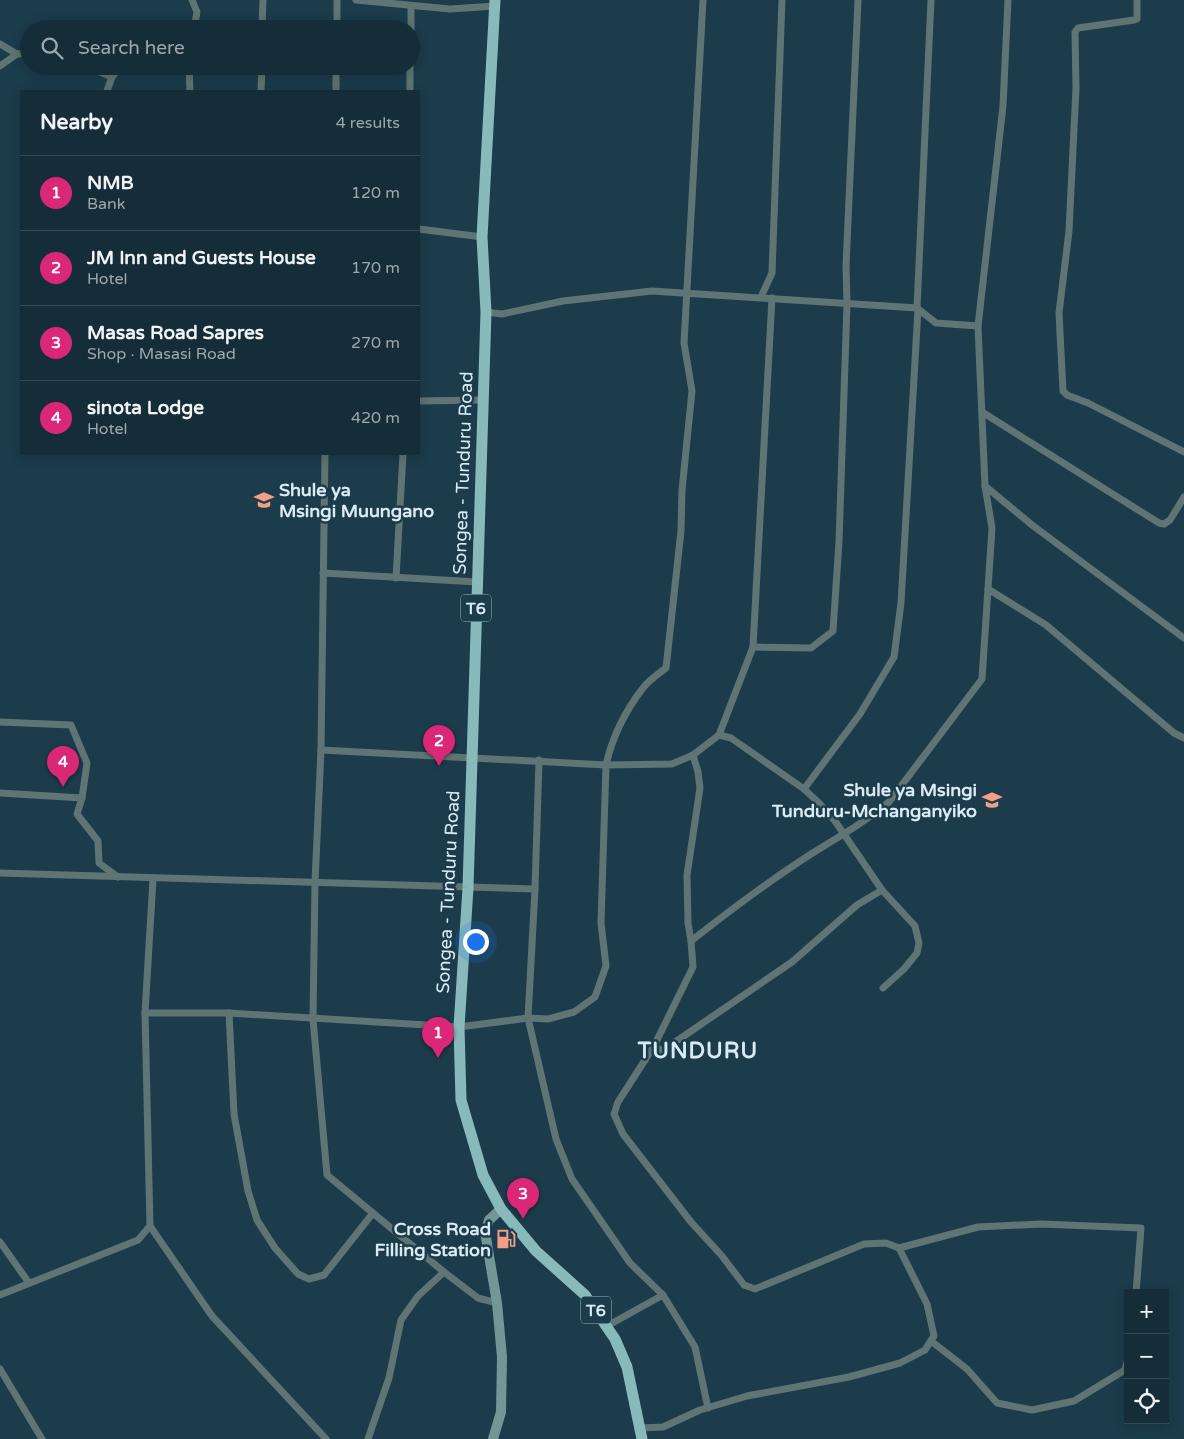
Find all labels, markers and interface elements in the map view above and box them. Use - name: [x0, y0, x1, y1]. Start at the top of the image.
- search box: [20, 20, 420, 75]
- icon: search: [38, 34, 66, 62]
- text: Search here: [78, 37, 185, 59]
- text: Nearby: [40, 110, 113, 135]
- text: 4 results: [336, 113, 400, 133]
- text: NMB: [87, 172, 134, 194]
- text: 1: [51, 183, 61, 203]
- text: 120 m: [351, 183, 400, 203]
- text: Bank: [87, 194, 126, 214]
- text: JM Inn and Guests House: [87, 247, 316, 269]
- text: 2: [51, 258, 61, 278]
- text: 170 m: [351, 258, 400, 278]
- text: Hotel: [87, 269, 128, 289]
- text: Masas Road Sapres: [87, 322, 264, 344]
- text: 3: [51, 333, 61, 353]
- text: 270 m: [351, 333, 400, 353]
- text: Shop · Masasi Road: [87, 344, 236, 364]
- street label: Songea - Tunduru Road: [448, 371, 478, 575]
- text: sinota Lodge: [87, 397, 204, 419]
- text: 4: [51, 408, 61, 428]
- text: 420 m: [351, 408, 400, 428]
- text: Hotel: [87, 419, 128, 439]
- place label: Shule ya Msingi Muungano: [279, 479, 434, 522]
- school or university icon: Shule ya Msingi Muungano: [253, 489, 275, 511]
- road number: T6: [461, 594, 491, 622]
- pin: 2: [423, 725, 455, 766]
- pin: 4: [47, 746, 79, 787]
- place label: Shule ya Msingi Tunduru-Mchanganyiko: [771, 779, 977, 822]
- school or university icon: Shule ya Msingi Tunduru-Mchanganyiko: [981, 789, 1003, 811]
- street label: Songea - Tunduru Road: [432, 790, 464, 994]
- your location: [463, 929, 489, 955]
- pin: 1: [422, 1017, 454, 1058]
- district label: TUNDURU: [637, 1038, 758, 1064]
- pin: 3: [507, 1178, 539, 1219]
- place label: Cross Road Filling Station: [375, 1218, 491, 1261]
- fuel station icon: Cross Road Filling Station: [495, 1228, 517, 1250]
- map controls: [1124, 1289, 1169, 1424]
- button: +: [1124, 1289, 1169, 1334]
- road number: T6: [581, 1296, 611, 1324]
- button: −: [1124, 1334, 1169, 1379]
- button: locate: [1124, 1379, 1169, 1424]

